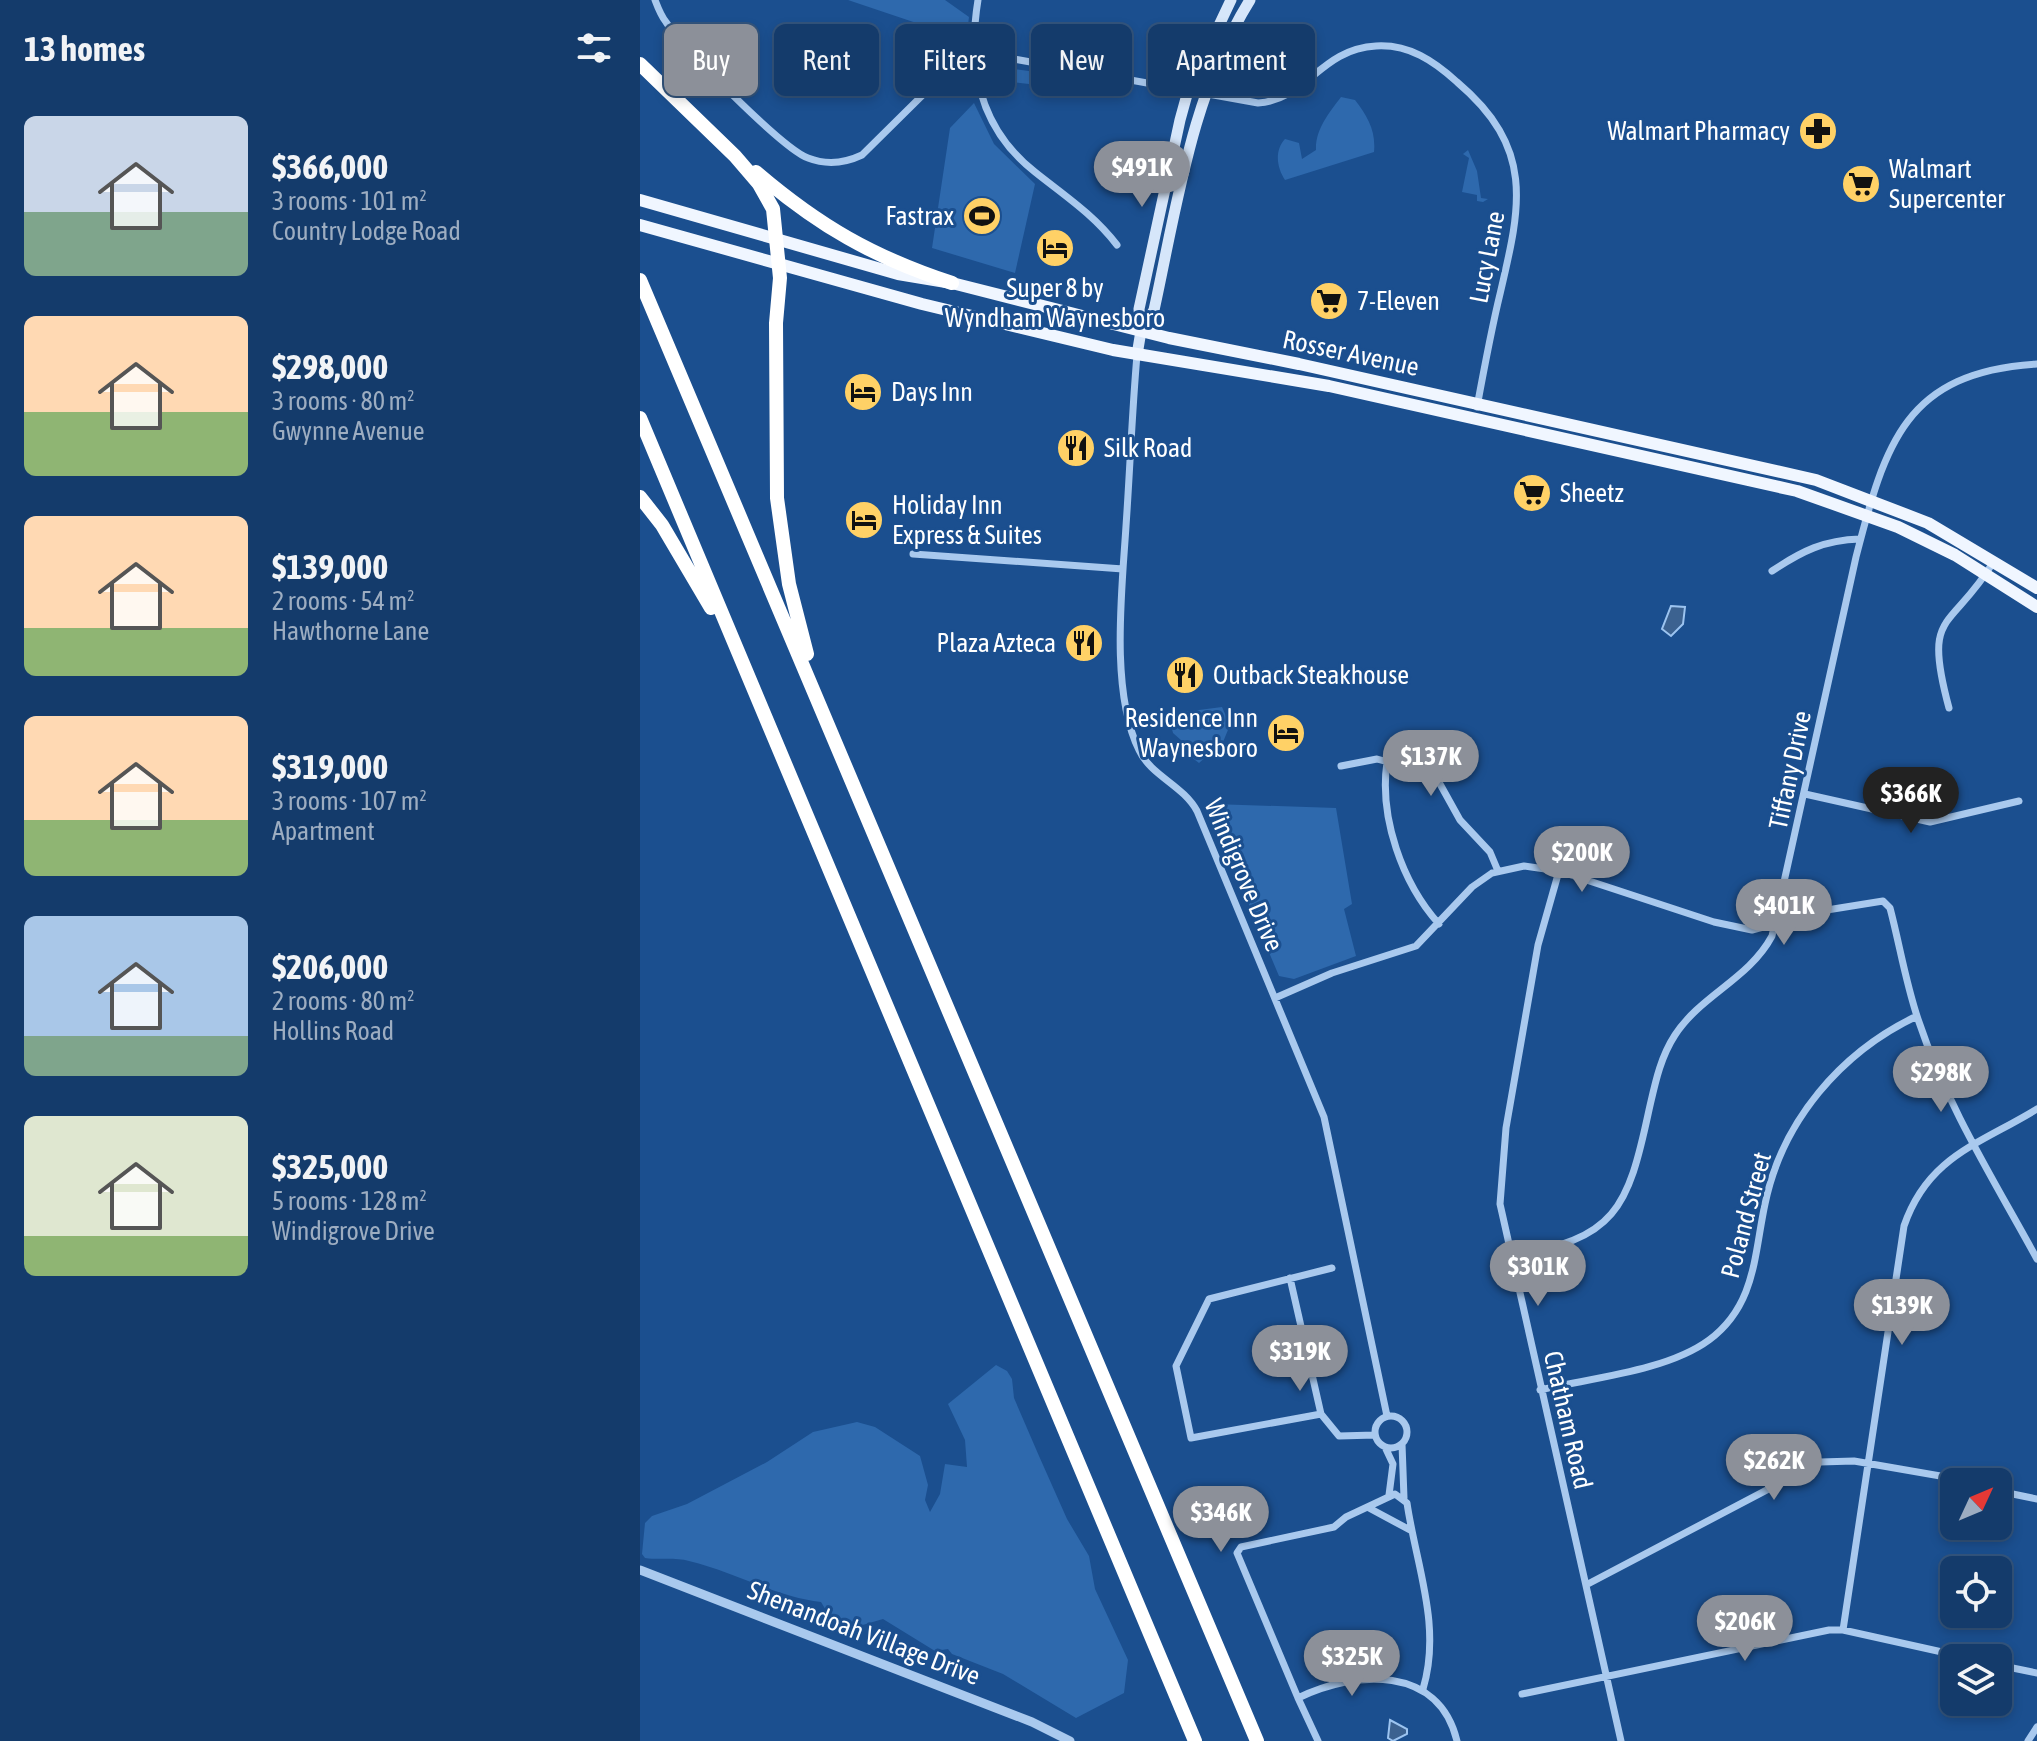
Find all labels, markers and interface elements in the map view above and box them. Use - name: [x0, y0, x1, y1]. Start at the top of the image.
- chip: Buy: [664, 24, 758, 96]
- chip: Rent: [774, 24, 879, 96]
- chip: Filters: [895, 24, 1015, 96]
- chip: New: [1031, 24, 1132, 96]
- chip: Apartment: [1148, 24, 1315, 96]
- icon: filters: [572, 26, 616, 70]
- text: 13 homes: [24, 29, 145, 68]
- pharmacy icon: Walmart Pharmacy: [1797, 110, 1839, 152]
- place label: Walmart Pharmacy: [1607, 116, 1790, 146]
- pin: $491K: [1086, 141, 1198, 209]
- text: $366,000: [272, 147, 388, 186]
- icon: home: [88, 148, 184, 244]
- text: $491K: [1112, 152, 1172, 182]
- place label: Walmart Supercenter: [1889, 154, 2005, 214]
- supermarket icon: Walmart Supercenter: [1840, 163, 1882, 205]
- text: 3 rooms · 101 m²: [272, 186, 427, 216]
- sports icon: Fastrax: [961, 195, 1003, 237]
- place label: Fastrax: [886, 201, 954, 231]
- street label: Lucy Lane: [1463, 208, 1511, 306]
- text: Country Lodge Road: [272, 216, 461, 246]
- hotel icon: Super 8 by Wyndham Waynesboro: [1034, 227, 1076, 269]
- place label: Super 8 by Wyndham Waynesboro: [945, 273, 1165, 333]
- supermarket icon: 7-Eleven: [1308, 280, 1350, 322]
- place label: 7-Eleven: [1357, 286, 1440, 316]
- street label: Rosser Avenue: [1280, 324, 1422, 382]
- text: $298,000: [272, 347, 388, 386]
- icon: home: [88, 348, 184, 444]
- hotel icon: Days Inn: [842, 371, 884, 413]
- place label: Days Inn: [891, 377, 973, 407]
- text: 3 rooms · 80 m²: [272, 386, 414, 416]
- text: Gwynne Avenue: [272, 416, 425, 446]
- restaurant icon: Silk Road: [1055, 427, 1097, 469]
- place label: Silk Road: [1104, 433, 1192, 463]
- supermarket icon: Sheetz: [1511, 472, 1553, 514]
- place label: Sheetz: [1560, 478, 1624, 508]
- place label: Holiday Inn Express & Suites: [892, 490, 1042, 550]
- hotel icon: Holiday Inn Express & Suites: [843, 499, 885, 541]
- text: $139,000: [272, 547, 388, 586]
- icon: home: [88, 548, 184, 644]
- text: 2 rooms · 54 m²: [272, 586, 414, 616]
- text: Hawthorne Lane: [272, 616, 429, 646]
- restaurant icon: Plaza Azteca: [1063, 622, 1105, 664]
- place label: Plaza Azteca: [937, 628, 1056, 658]
- restaurant icon: Outback Steakhouse: [1164, 654, 1206, 696]
- place label: Outback Steakhouse: [1213, 660, 1409, 690]
- place label: Residence Inn Waynesboro: [1124, 703, 1258, 763]
- street label: Tiffany Drive: [1763, 708, 1817, 832]
- hotel icon: Residence Inn Waynesboro: [1265, 712, 1307, 754]
- pin: $137K: [1375, 730, 1487, 798]
- text: $137K: [1401, 741, 1461, 771]
- text: $319,000: [272, 747, 388, 786]
- icon: home: [88, 748, 184, 844]
- pin: $366K: [1855, 767, 1967, 835]
- text: $366K: [1881, 778, 1941, 808]
- text: 3 rooms · 107 m²: [272, 786, 427, 816]
- street label: Windigrove Drive: [1198, 794, 1290, 956]
- text: Apartment: [272, 816, 375, 846]
- pin: $200K: [1526, 826, 1638, 894]
- text: $200K: [1552, 837, 1612, 867]
- pin: $401K: [1728, 879, 1840, 947]
- text: $401K: [1754, 890, 1814, 920]
- text: $206,000: [272, 947, 388, 986]
- icon: home: [88, 948, 184, 1044]
- text: 2 rooms · 80 m²: [272, 986, 414, 1016]
- text: Hollins Road: [272, 1016, 394, 1046]
- pin: $298K: [1885, 1046, 1997, 1114]
- text: $298K: [1911, 1057, 1971, 1087]
- text: $325,000: [272, 1147, 388, 1186]
- icon: home: [88, 1148, 184, 1244]
- street label: Poland Street: [1715, 1149, 1777, 1281]
- text: 5 rooms · 128 m²: [272, 1186, 427, 1216]
- text: Windigrove Drive: [272, 1216, 435, 1246]
- pin: $301K: [1482, 1240, 1594, 1308]
- text: $301K: [1508, 1251, 1568, 1281]
- pin: $139K: [1846, 1279, 1958, 1347]
- text: $139K: [1872, 1290, 1932, 1320]
- pin: $319K: [1244, 1325, 1356, 1393]
- text: $319K: [1270, 1336, 1330, 1366]
- street label: Chatham Road: [1538, 1348, 1598, 1492]
- pin: $262K: [1718, 1434, 1830, 1502]
- text: $262K: [1744, 1445, 1804, 1475]
- north arrow: [1940, 1468, 2012, 1540]
- map controls: [1940, 1468, 2012, 1716]
- pin: $346K: [1165, 1486, 1277, 1554]
- text: $346K: [1191, 1497, 1251, 1527]
- button: locate: [1940, 1556, 2012, 1628]
- street label: Shenandoah Village Drive: [744, 1575, 984, 1691]
- pin: $206K: [1689, 1595, 1801, 1663]
- text: $206K: [1715, 1606, 1775, 1636]
- pin: $325K: [1296, 1630, 1408, 1698]
- text: $325K: [1322, 1641, 1382, 1671]
- button: layers: [1940, 1644, 2012, 1716]

